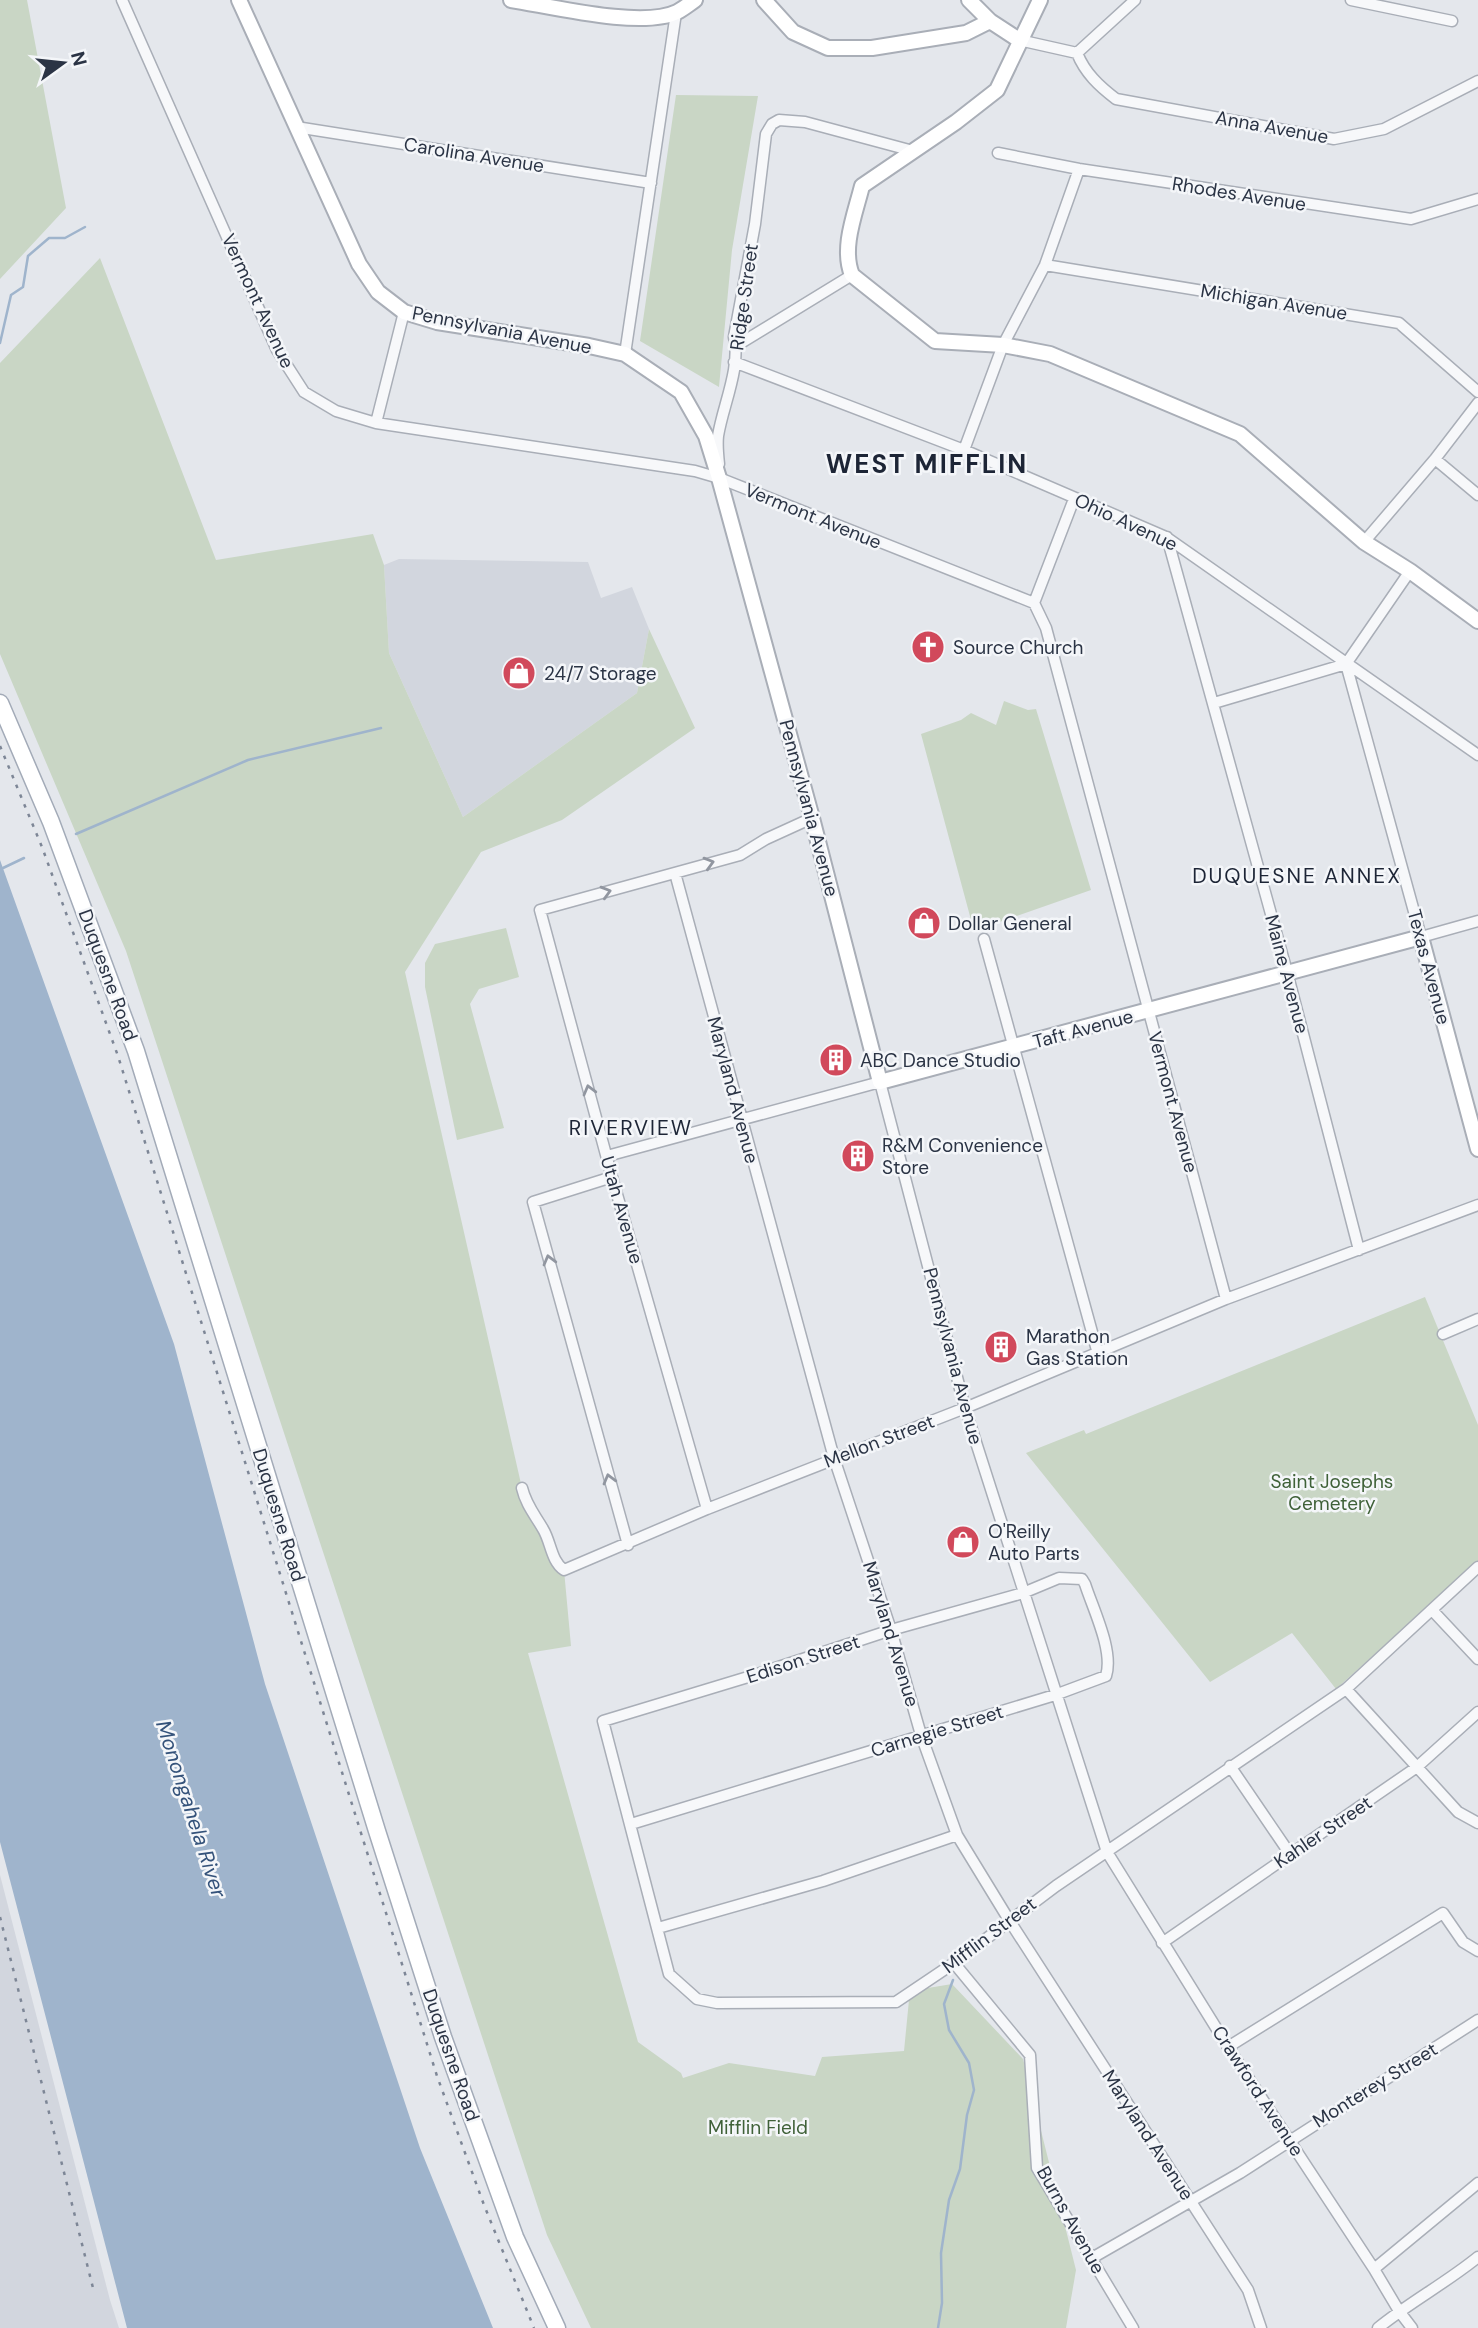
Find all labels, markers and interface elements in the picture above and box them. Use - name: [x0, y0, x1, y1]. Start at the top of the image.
- north arrow: [28, 28, 98, 98]
- text: N: [65, 49, 93, 69]
- street label: Anna Avenue: [1214, 105, 1330, 149]
- street label: Carolina Avenue: [402, 132, 546, 178]
- street label: Rhodes Avenue: [1170, 171, 1308, 217]
- street label: Vermont Avenue: [216, 230, 300, 372]
- street label: Ridge Street: [724, 242, 764, 352]
- street label: Michigan Avenue: [1199, 278, 1349, 326]
- street label: Pennsylvania Avenue: [410, 300, 594, 360]
- district label: WEST MIFFLIN: [826, 447, 1028, 481]
- street label: Vermont Avenue: [741, 477, 885, 555]
- street label: Ohio Avenue: [1070, 487, 1182, 557]
- church icon: Source Church: [909, 628, 947, 666]
- place label: Source Church: [953, 635, 1083, 660]
- shop icon: 24/7 Storage: [500, 654, 538, 692]
- place label: 24/7 Storage: [544, 661, 657, 686]
- street label: Pennsylvania Avenue: [773, 717, 845, 899]
- one-way arrow: [703, 857, 715, 871]
- district label: DUQUESNE ANNEX: [1192, 862, 1402, 890]
- one-way arrow: [600, 885, 612, 900]
- shop icon: Dollar General: [905, 904, 943, 942]
- street label: Duquesne Road: [73, 906, 143, 1044]
- street label: Texas Avenue: [1402, 907, 1456, 1027]
- place label: Dollar General: [948, 911, 1072, 936]
- street label: Maine Avenue: [1259, 912, 1315, 1036]
- street label: Taft Avenue: [1030, 1004, 1136, 1054]
- street label: Maryland Avenue: [701, 1014, 765, 1166]
- street label: Vermont Avenue: [1142, 1029, 1204, 1175]
- building icon: ABC Dance Studio: [817, 1041, 855, 1079]
- place label: ABC Dance Studio: [860, 1048, 1021, 1073]
- one-way arrow: [583, 1084, 597, 1096]
- district label: RIVERVIEW: [569, 1114, 693, 1142]
- place label: R&M Convenience Store: [882, 1133, 1043, 1180]
- building icon: R&M Convenience Store: [839, 1137, 877, 1175]
- street label: Utah Avenue: [595, 1153, 649, 1267]
- one-way arrow: [542, 1254, 557, 1266]
- street label: Pennsylvania Avenue: [917, 1265, 989, 1447]
- place label: Marathon Gas Station: [1026, 1324, 1128, 1371]
- building icon: Marathon Gas Station: [982, 1328, 1020, 1366]
- street label: Mellon Street: [820, 1408, 938, 1474]
- street label: Duquesne Road: [247, 1445, 311, 1585]
- park label: Saint Josephs Cemetery: [1271, 1469, 1393, 1516]
- one-way arrow: [603, 1473, 618, 1485]
- place label: O'Reilly Auto Parts: [988, 1519, 1080, 1566]
- shop icon: O'Reilly Auto Parts: [944, 1523, 982, 1561]
- street label: Maryland Avenue: [857, 1558, 925, 1710]
- street label: Edison Street: [743, 1629, 863, 1689]
- street label: Carnegie Street: [868, 1699, 1006, 1763]
- water label: Monongahela River: [149, 1717, 233, 1902]
- street label: Kahler Street: [1269, 1790, 1377, 1874]
- street label: Mifflin Street: [937, 1891, 1041, 1979]
- street label: Duquesne Road: [417, 1986, 485, 2124]
- street label: Crawford Avenue: [1206, 2021, 1310, 2161]
- street label: Monterey Street: [1308, 2037, 1442, 2133]
- street label: Maryland Avenue: [1096, 2065, 1200, 2205]
- park label: Mifflin Field: [708, 2115, 808, 2140]
- street label: Burns Avenue: [1031, 2162, 1111, 2278]

